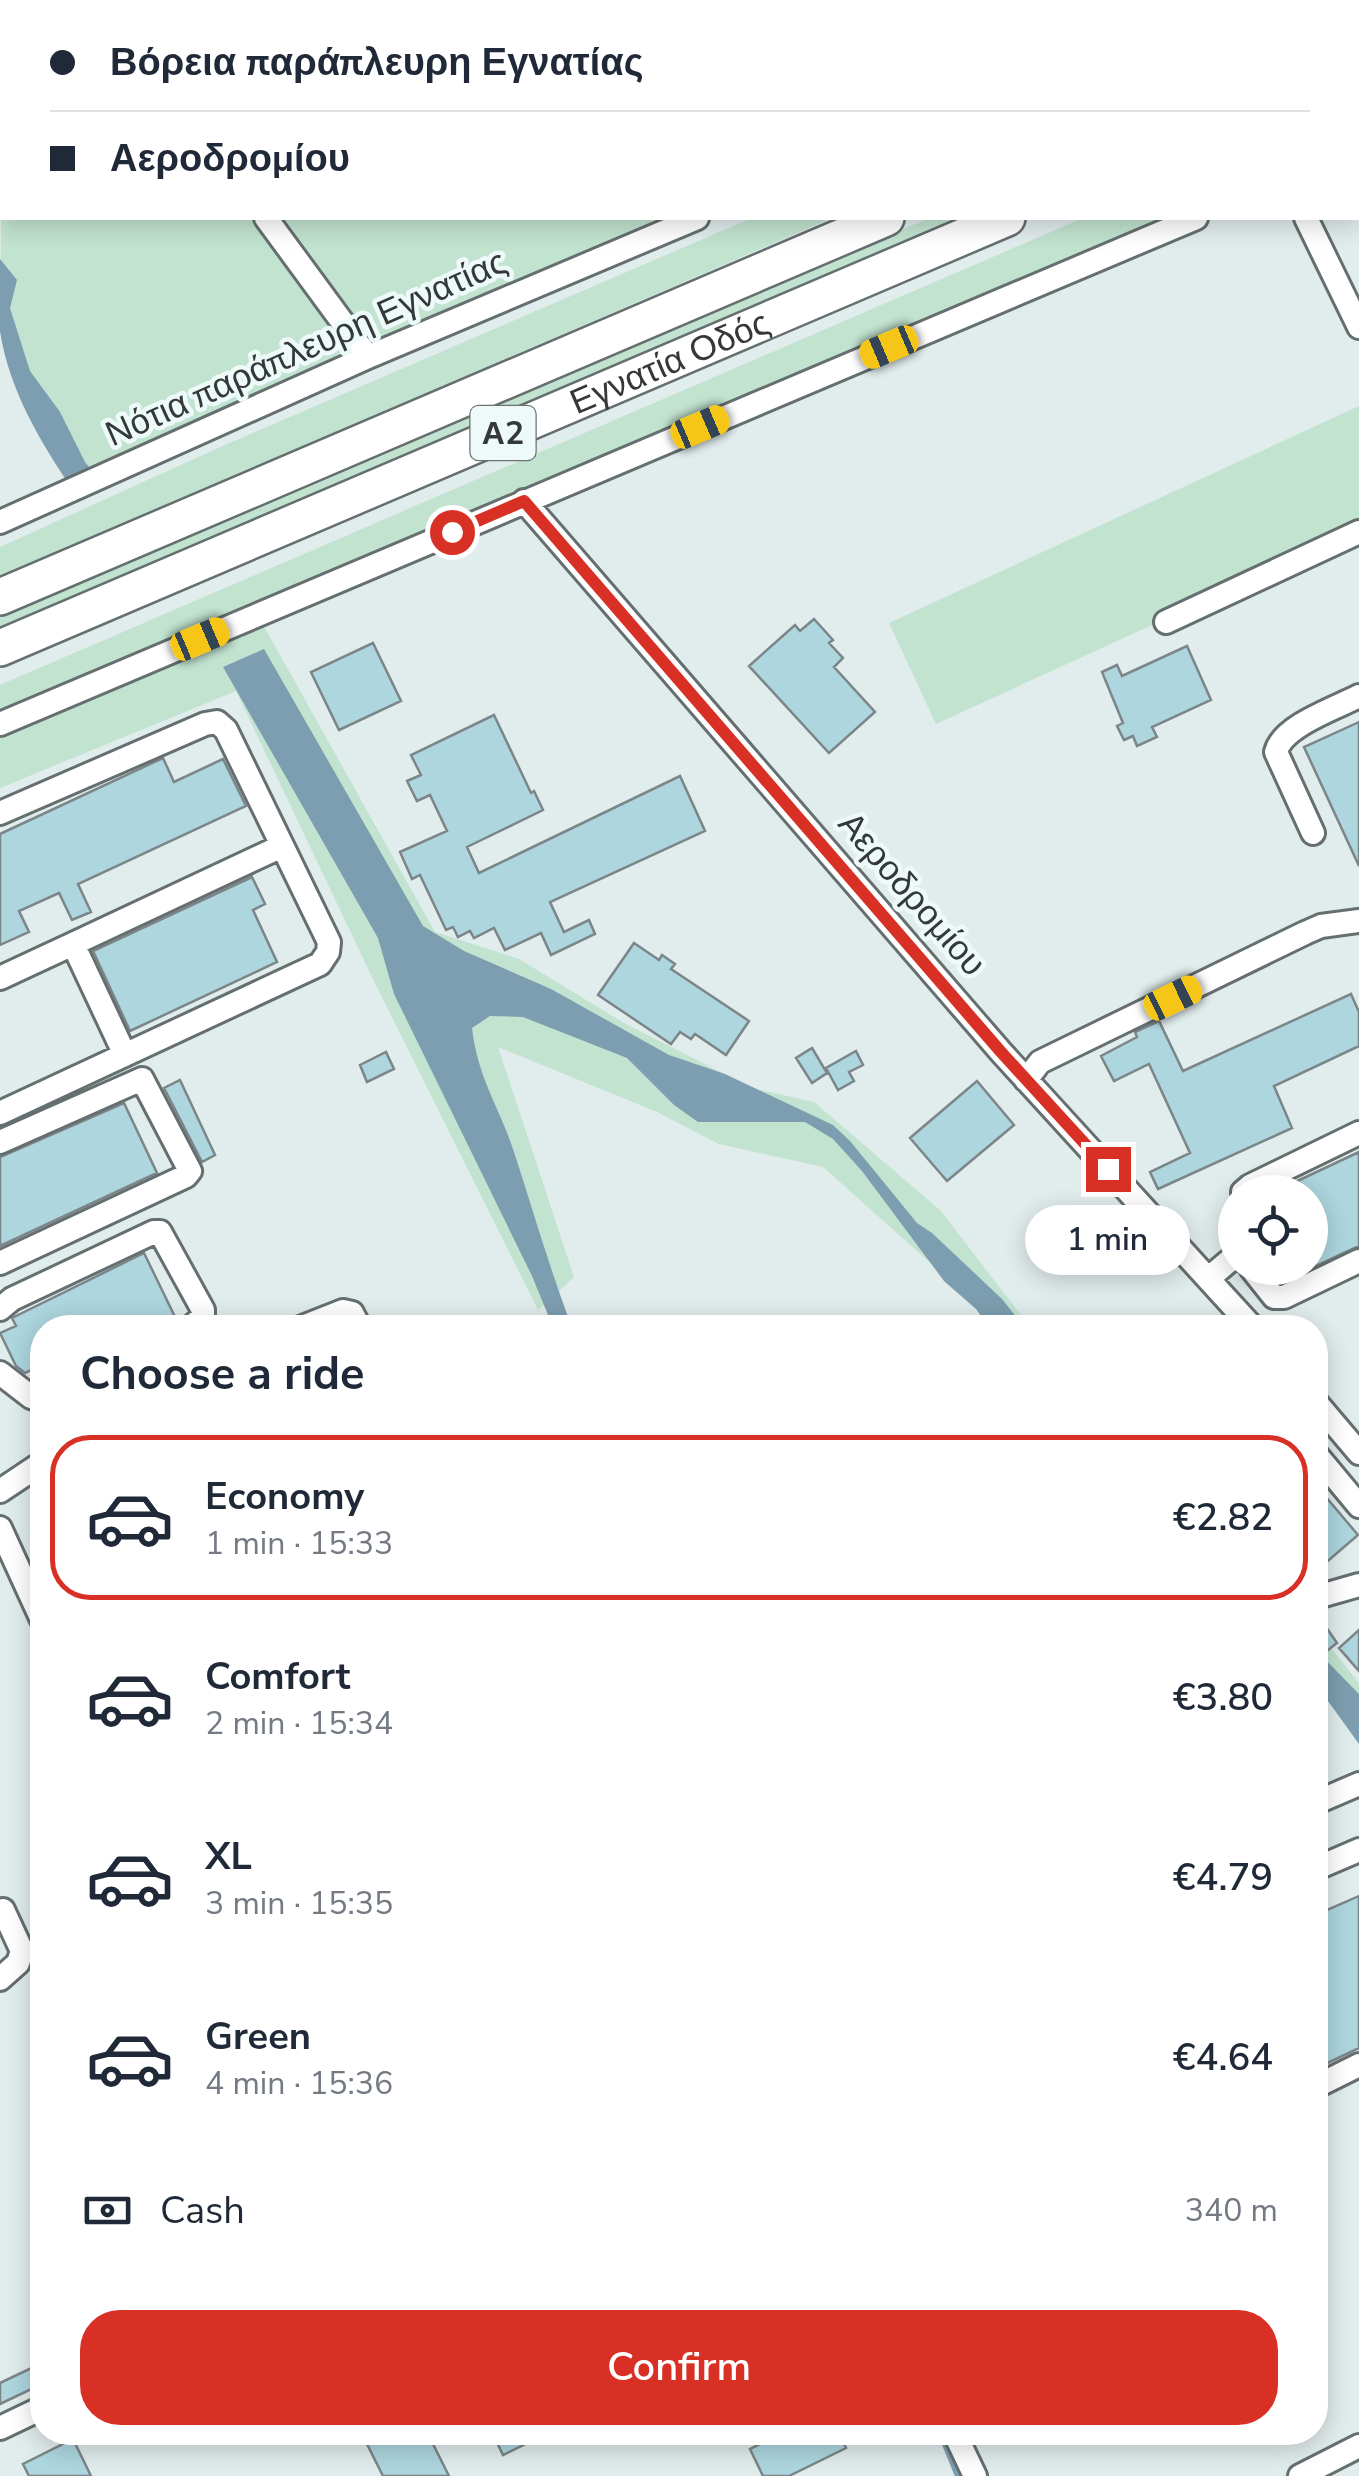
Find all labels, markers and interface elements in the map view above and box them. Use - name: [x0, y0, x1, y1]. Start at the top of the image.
- text: Βόρεια παράπλευρη Εγνατίας: [110, 37, 643, 88]
- text: Αεροδρομίου: [110, 133, 350, 184]
- street label: Νότια παράπλευρη Εγνατίας: [98, 238, 514, 458]
- street label: Εγνατία Οδός: [563, 299, 776, 425]
- car: [856, 321, 922, 373]
- car: [667, 401, 733, 453]
- road number: Α2: [470, 406, 536, 460]
- route start: [430, 510, 475, 555]
- car: [167, 613, 233, 665]
- street label: Αεροδρομίου: [828, 802, 996, 986]
- car: [1139, 971, 1207, 1025]
- route end: [1086, 1147, 1131, 1192]
- map controls: [1218, 1175, 1328, 1285]
- button: locate: [1218, 1175, 1328, 1285]
- callout: 1 min: [1026, 1204, 1190, 1274]
- text: 1 min: [1067, 1218, 1148, 1261]
- text: Choose a ride: [80, 1344, 365, 1405]
- text: Economy: [205, 1471, 364, 1522]
- icon: car: [85, 1473, 175, 1563]
- text: €2.82: [1173, 1492, 1273, 1543]
- text: 1 min · 15:33: [205, 1522, 393, 1565]
- text: Comfort: [205, 1651, 350, 1702]
- icon: car: [85, 1653, 175, 1743]
- text: €3.80: [1173, 1672, 1273, 1723]
- text: 2 min · 15:34: [205, 1702, 393, 1745]
- text: XL: [205, 1831, 252, 1882]
- icon: car: [85, 1833, 175, 1923]
- text: €4.79: [1173, 1852, 1273, 1903]
- text: 3 min · 15:35: [205, 1882, 393, 1925]
- text: Green: [205, 2011, 311, 2062]
- icon: car: [85, 2013, 175, 2103]
- text: €4.64: [1173, 2032, 1273, 2083]
- text: 4 min · 15:36: [205, 2062, 393, 2105]
- icon: cash: [80, 2183, 135, 2238]
- text: Cash: [160, 2185, 245, 2236]
- text: 340 m: [1185, 2189, 1278, 2232]
- button: Confirm: [80, 2310, 1278, 2425]

